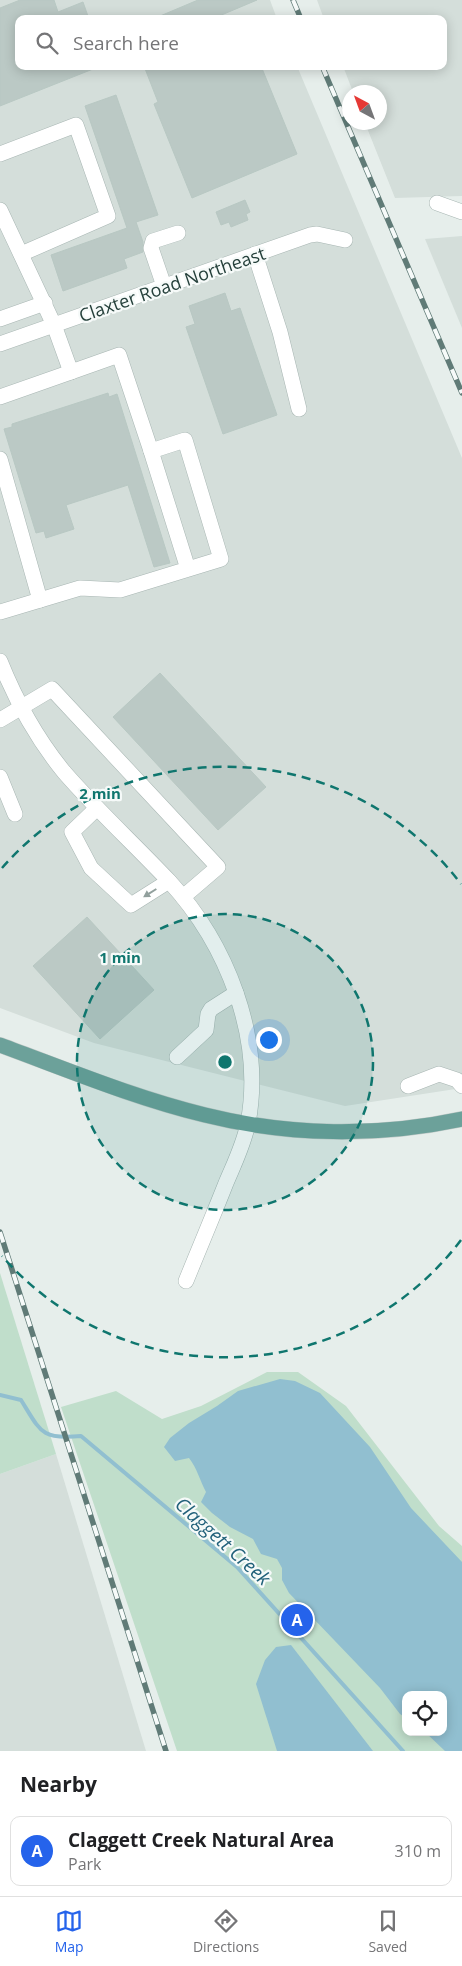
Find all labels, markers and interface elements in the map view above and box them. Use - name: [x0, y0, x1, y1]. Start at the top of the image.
- search box: [15, 15, 447, 70]
- icon: search: [33, 29, 61, 57]
- text: Search here: [73, 30, 179, 56]
- north arrow: [342, 85, 387, 130]
- street label: Claxter Road Northeast: [76, 241, 268, 327]
- text: 2 min: [79, 783, 121, 803]
- one-way arrow: [144, 888, 157, 898]
- text: 1 min: [99, 947, 141, 967]
- your location: [256, 1027, 282, 1053]
- centre of rings: [216, 1053, 234, 1071]
- water label: Claggett Creek: [170, 1491, 277, 1591]
- pin: A: [281, 1601, 313, 1639]
- map controls: [402, 1691, 447, 1736]
- button: locate: [402, 1691, 447, 1736]
- text: Nearby: [20, 1770, 97, 1798]
- text: Claggett Creek Natural Area: [68, 1827, 334, 1853]
- text: A: [31, 1840, 43, 1862]
- text: 310 m: [395, 1840, 441, 1862]
- text: Park: [68, 1853, 101, 1875]
- tab: Map: [55, 1907, 84, 1956]
- tab: Directions: [193, 1907, 259, 1956]
- tab: Saved: [368, 1907, 407, 1956]

